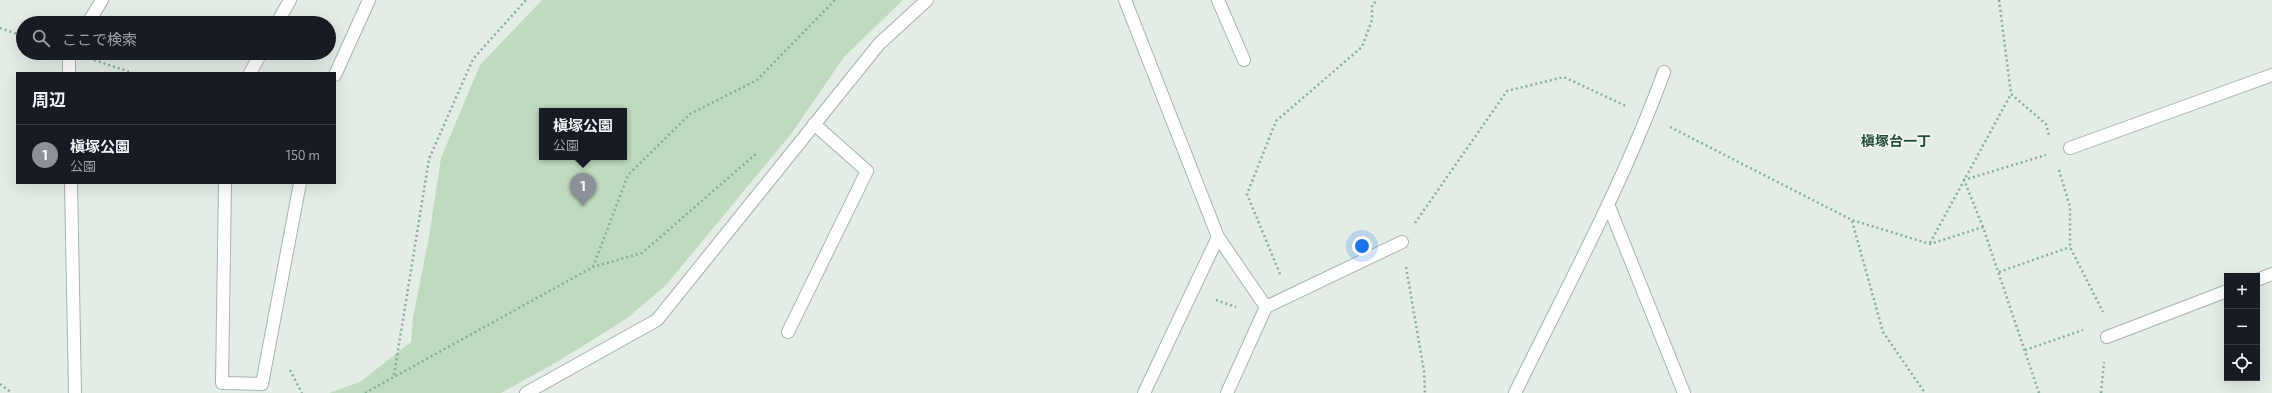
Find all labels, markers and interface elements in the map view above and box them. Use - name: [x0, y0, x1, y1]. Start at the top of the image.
- search box: [16, 16, 336, 60]
- icon: search: [30, 27, 52, 49]
- text: ここで検索: [62, 30, 137, 48]
- text: 周辺: [32, 89, 66, 109]
- popup: [539, 108, 627, 160]
- text: 槇塚公園: [553, 116, 613, 134]
- district label: 槇塚台一丁: [1861, 132, 1931, 149]
- text: 槇塚公園: [70, 137, 130, 155]
- text: 公園: [553, 137, 579, 153]
- text: 1: [42, 147, 48, 163]
- text: 150 m: [286, 147, 320, 163]
- text: 公園: [70, 158, 96, 174]
- pin: 1: [570, 173, 596, 206]
- your location: [1352, 236, 1372, 256]
- map controls: [2224, 273, 2260, 381]
- button: +: [2224, 273, 2260, 309]
- button: −: [2224, 309, 2260, 345]
- button: locate: [2224, 345, 2260, 381]

